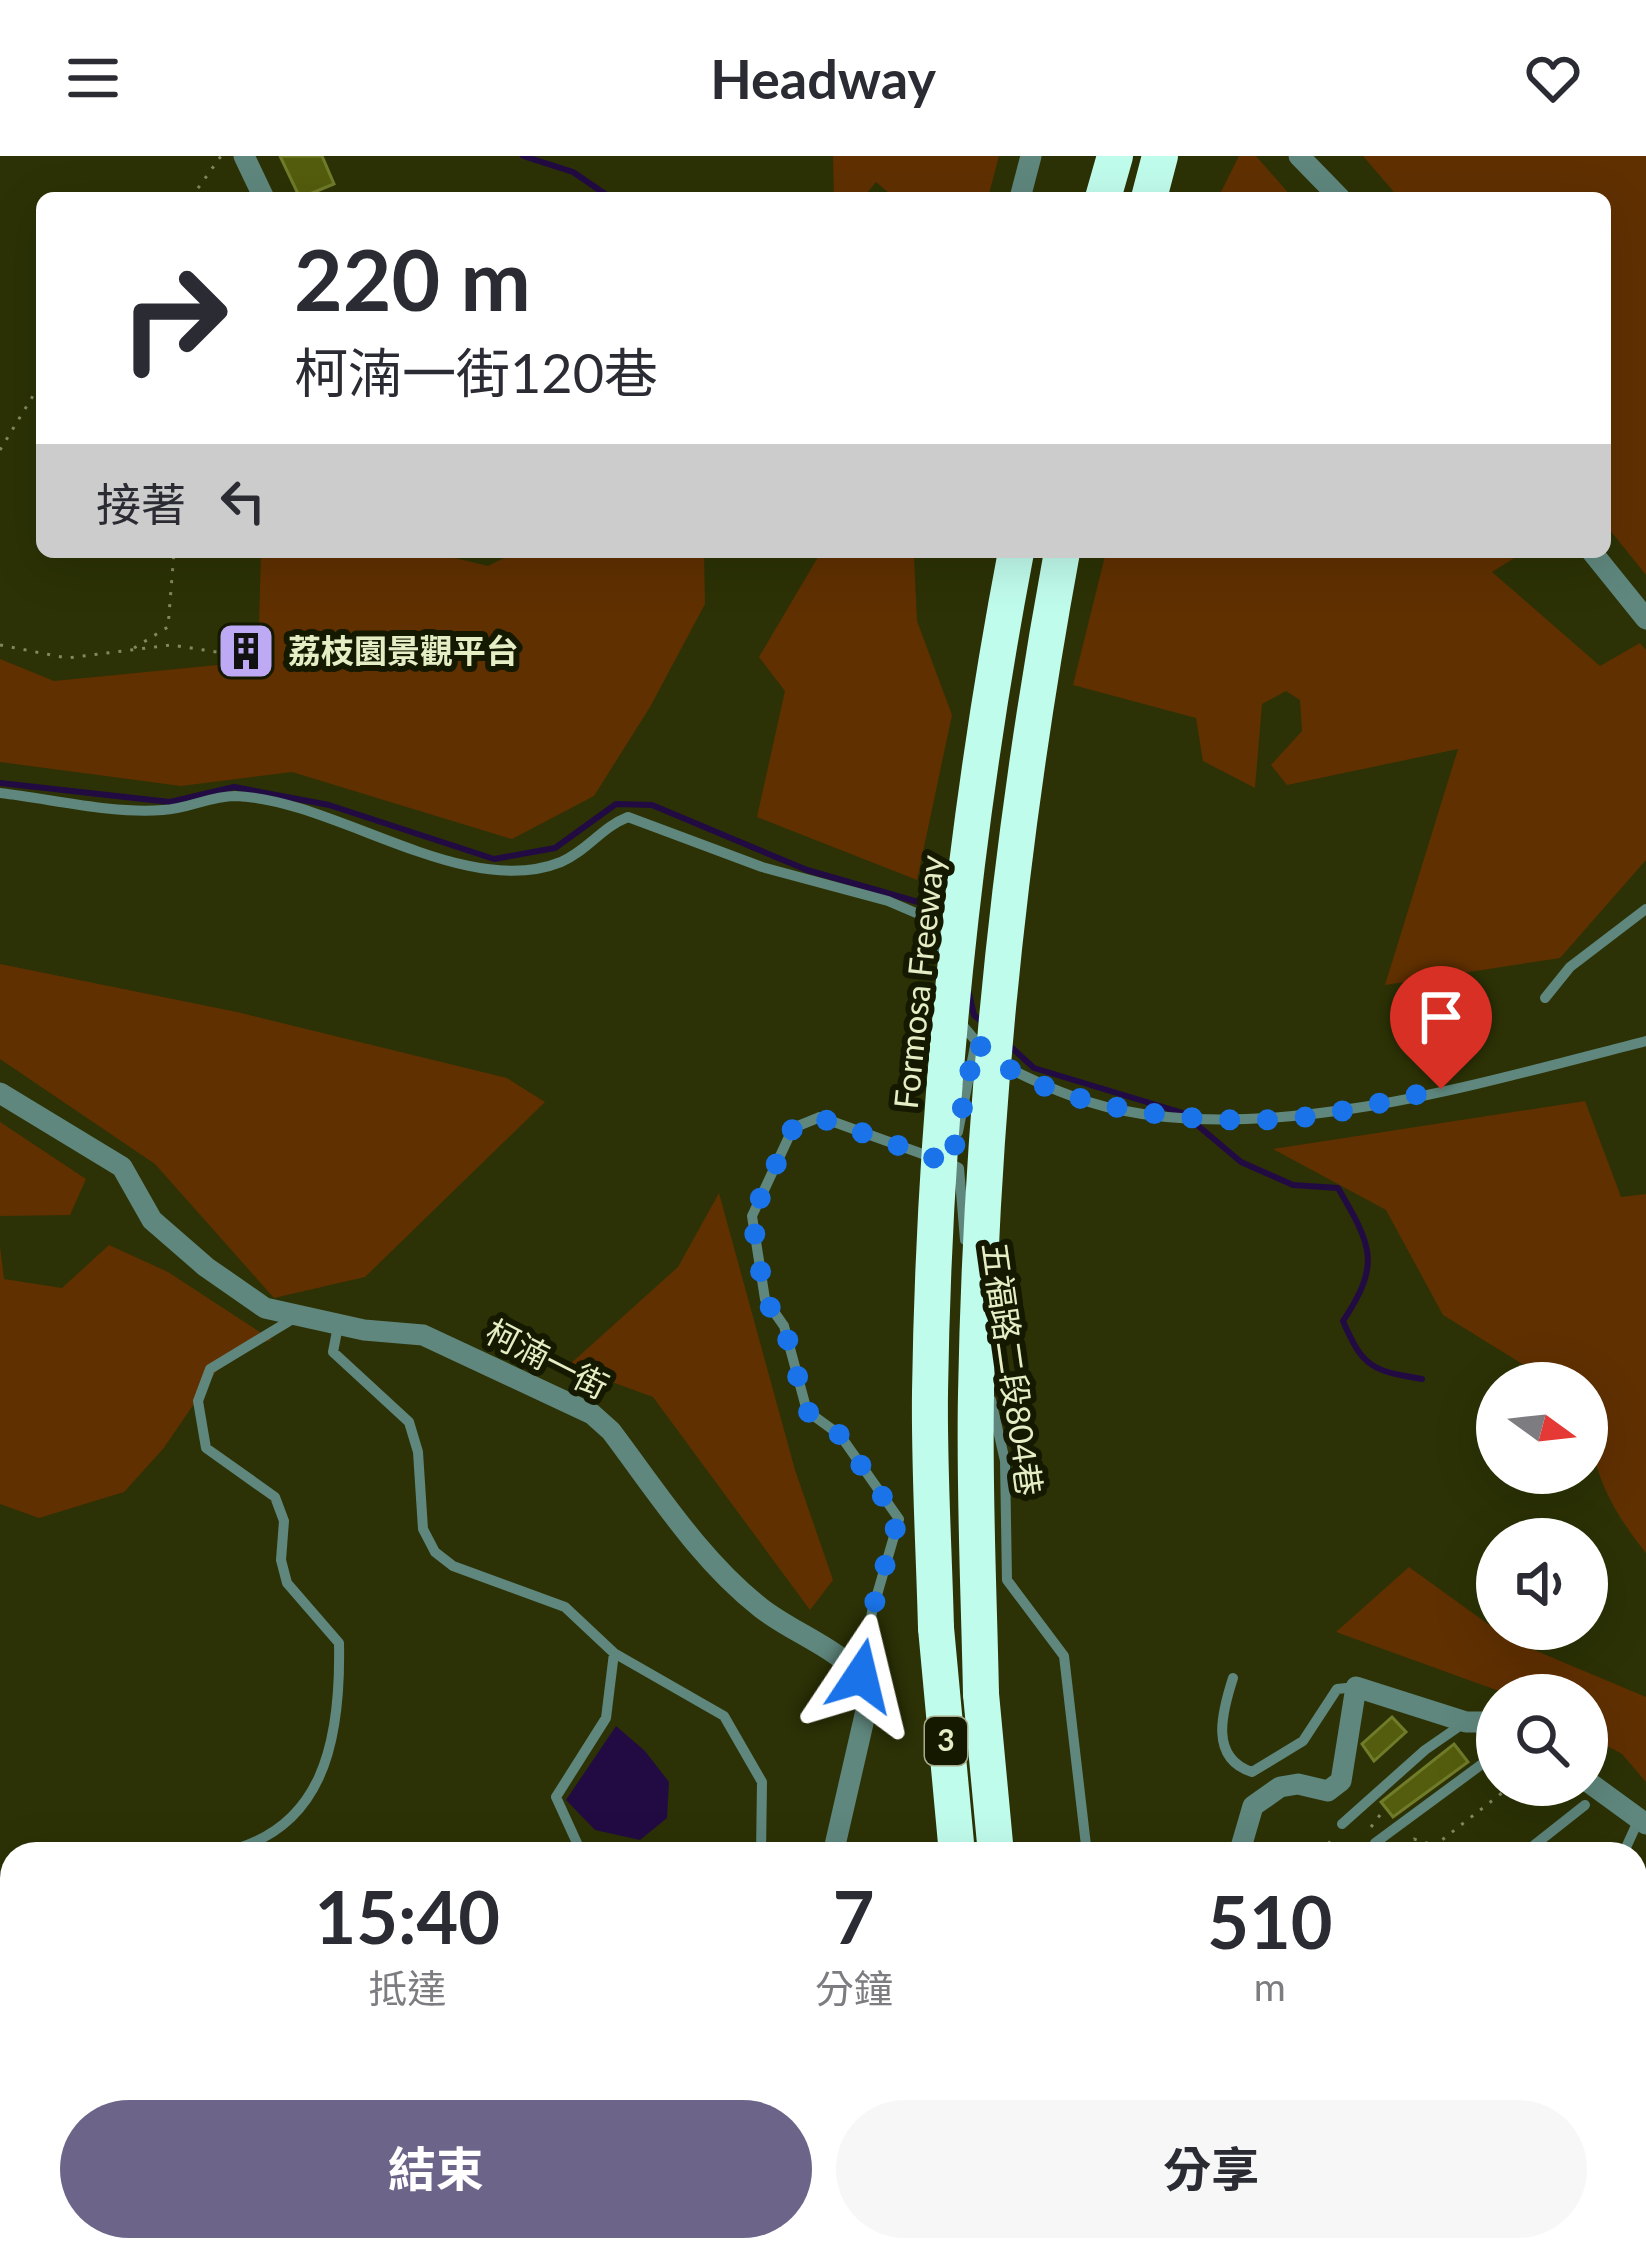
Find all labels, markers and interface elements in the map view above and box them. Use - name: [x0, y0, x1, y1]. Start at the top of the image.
- icon: menu: [60, 45, 126, 111]
- icon: heart: [1520, 45, 1586, 111]
- text: Headway: [710, 46, 936, 111]
- text: 220 m: [294, 228, 531, 329]
- icon: right: [96, 240, 252, 396]
- text: 柯湳一街120巷: [294, 340, 658, 405]
- icon: left: [210, 468, 276, 534]
- text: 接著: [96, 477, 186, 531]
- building icon: 荔枝園景觀平台: [215, 620, 277, 682]
- place label: 荔枝園景觀平台: [288, 630, 519, 670]
- street label: Formosa Freeway: [885, 853, 951, 1111]
- pin: [1390, 966, 1492, 1089]
- icon: arrive: [1408, 984, 1474, 1050]
- street label: 五福路二段804巷: [975, 1240, 1051, 1498]
- street label: 柯湳一街: [480, 1310, 615, 1406]
- north arrow: [1476, 1362, 1608, 1494]
- map controls: [1476, 1362, 1608, 1806]
- button: sound: [1476, 1518, 1608, 1650]
- position arrow: [798, 1613, 924, 1739]
- button: search: [1476, 1674, 1608, 1806]
- road number: 3: [925, 1717, 967, 1765]
- text: 15:40: [315, 1873, 500, 1959]
- text: 7: [833, 1873, 875, 1959]
- text: 510: [1207, 1878, 1332, 1964]
- text: m: [1254, 1963, 1286, 2009]
- text: 抵達: [368, 1965, 446, 2011]
- text: 分鐘: [815, 1965, 893, 2011]
- button: 結束: [60, 2100, 812, 2238]
- button: 分享: [836, 2100, 1587, 2238]

